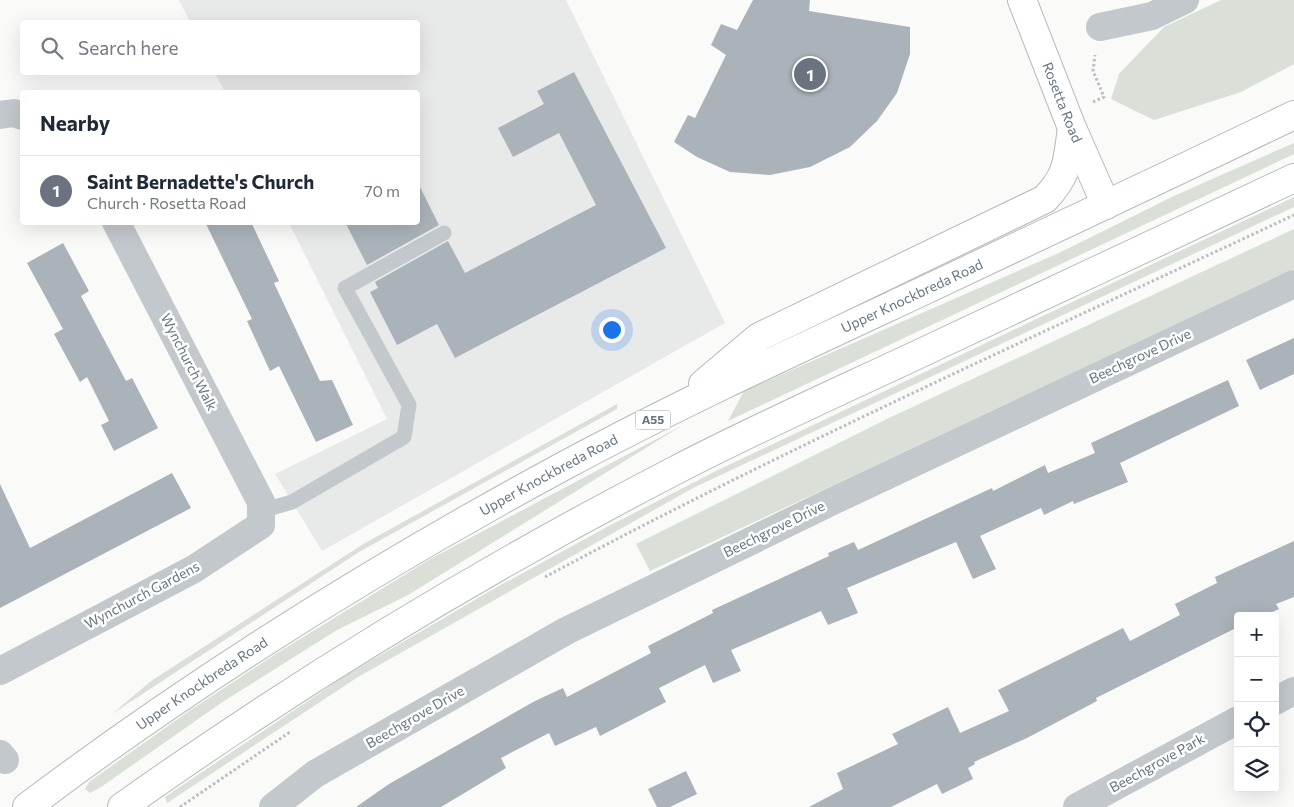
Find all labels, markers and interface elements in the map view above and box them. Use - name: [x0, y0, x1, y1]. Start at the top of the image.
- search box: [20, 20, 420, 75]
- icon: search: [38, 34, 66, 62]
- text: Search here: [78, 36, 178, 59]
- pin: 1: [794, 55, 826, 93]
- street label: Rosetta Road: [1039, 60, 1086, 145]
- text: Nearby: [40, 110, 110, 135]
- text: Saint Bernadette's Church: [87, 170, 314, 193]
- text: 1: [52, 181, 60, 200]
- text: 70 m: [364, 181, 400, 200]
- text: Church · Rosetta Road: [87, 193, 246, 212]
- street label: Upper Knockbreda Road: [838, 255, 985, 336]
- street label: Wynchurch Walk: [158, 310, 221, 414]
- your location: [599, 317, 625, 343]
- street label: Beechgrove Drive: [1086, 324, 1194, 387]
- road number: A55: [636, 410, 670, 430]
- street label: Upper Knockbreda Road: [476, 430, 620, 519]
- street label: Beechgrove Drive: [720, 497, 827, 560]
- street label: Wynchurch Gardens: [81, 557, 202, 632]
- map controls: [1234, 612, 1279, 792]
- button: +: [1234, 612, 1279, 657]
- street label: Upper Knockbreda Road: [132, 633, 270, 733]
- button: −: [1234, 657, 1279, 702]
- street label: Beechgrove Drive: [363, 682, 467, 752]
- button: locate: [1234, 702, 1279, 747]
- street label: Beechgrove Park: [1106, 729, 1208, 796]
- button: layers: [1234, 747, 1279, 792]

